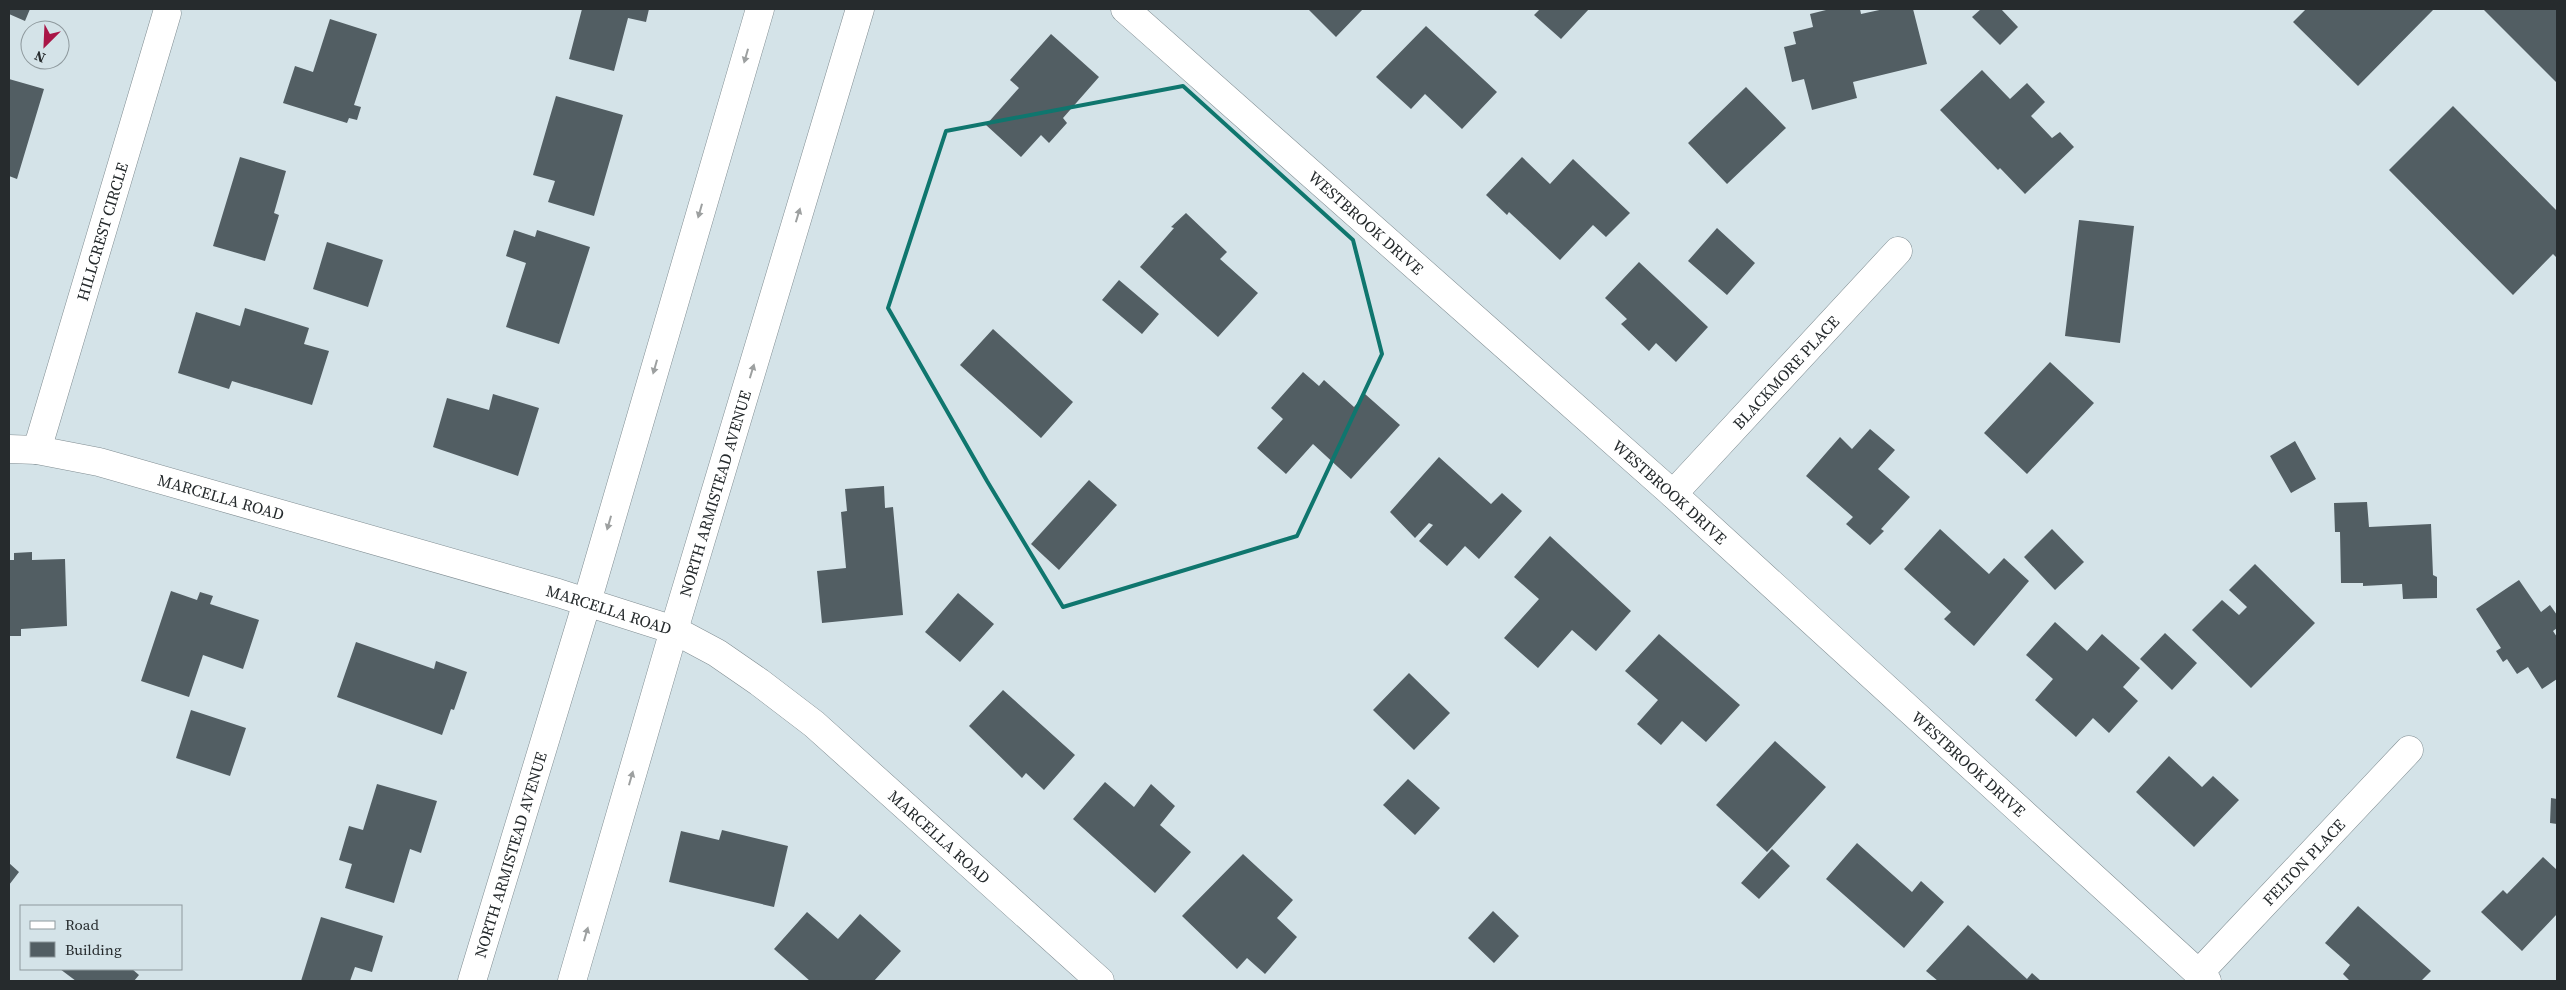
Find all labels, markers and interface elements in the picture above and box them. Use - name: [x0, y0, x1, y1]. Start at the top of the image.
- north arrow: [20, 20, 70, 70]
- text: N: [31, 46, 48, 68]
- one-way arrow: [742, 48, 750, 63]
- street label: HILLCREST CIRCLE: [71, 159, 133, 303]
- street label: WESTBROOK DRIVE: [1304, 165, 1429, 280]
- one-way arrow: [696, 204, 704, 219]
- one-way arrow: [795, 208, 803, 223]
- street label: BLACKMORE PLACE: [1728, 310, 1844, 434]
- one-way arrow: [650, 360, 658, 375]
- one-way arrow: [748, 363, 756, 378]
- street label: NORTH ARMISTEAD AVENUE: [674, 387, 756, 599]
- street label: WESTBROOK DRIVE: [1608, 434, 1732, 549]
- street label: MARCELLA ROAD: [155, 468, 287, 525]
- one-way arrow: [604, 516, 612, 531]
- street label: MARCELLA ROAD: [544, 579, 675, 640]
- street label: WESTBROOK DRIVE: [1907, 706, 2031, 822]
- street label: NORTH ARMISTEAD AVENUE: [469, 749, 552, 960]
- one-way arrow: [627, 771, 635, 786]
- street label: MARCELLA ROAD: [884, 785, 995, 889]
- street label: FELTON PLACE: [2257, 813, 2350, 910]
- legend: [20, 905, 182, 970]
- text: Road: [65, 914, 99, 935]
- one-way arrow: [582, 927, 590, 942]
- text: Building: [65, 939, 122, 960]

